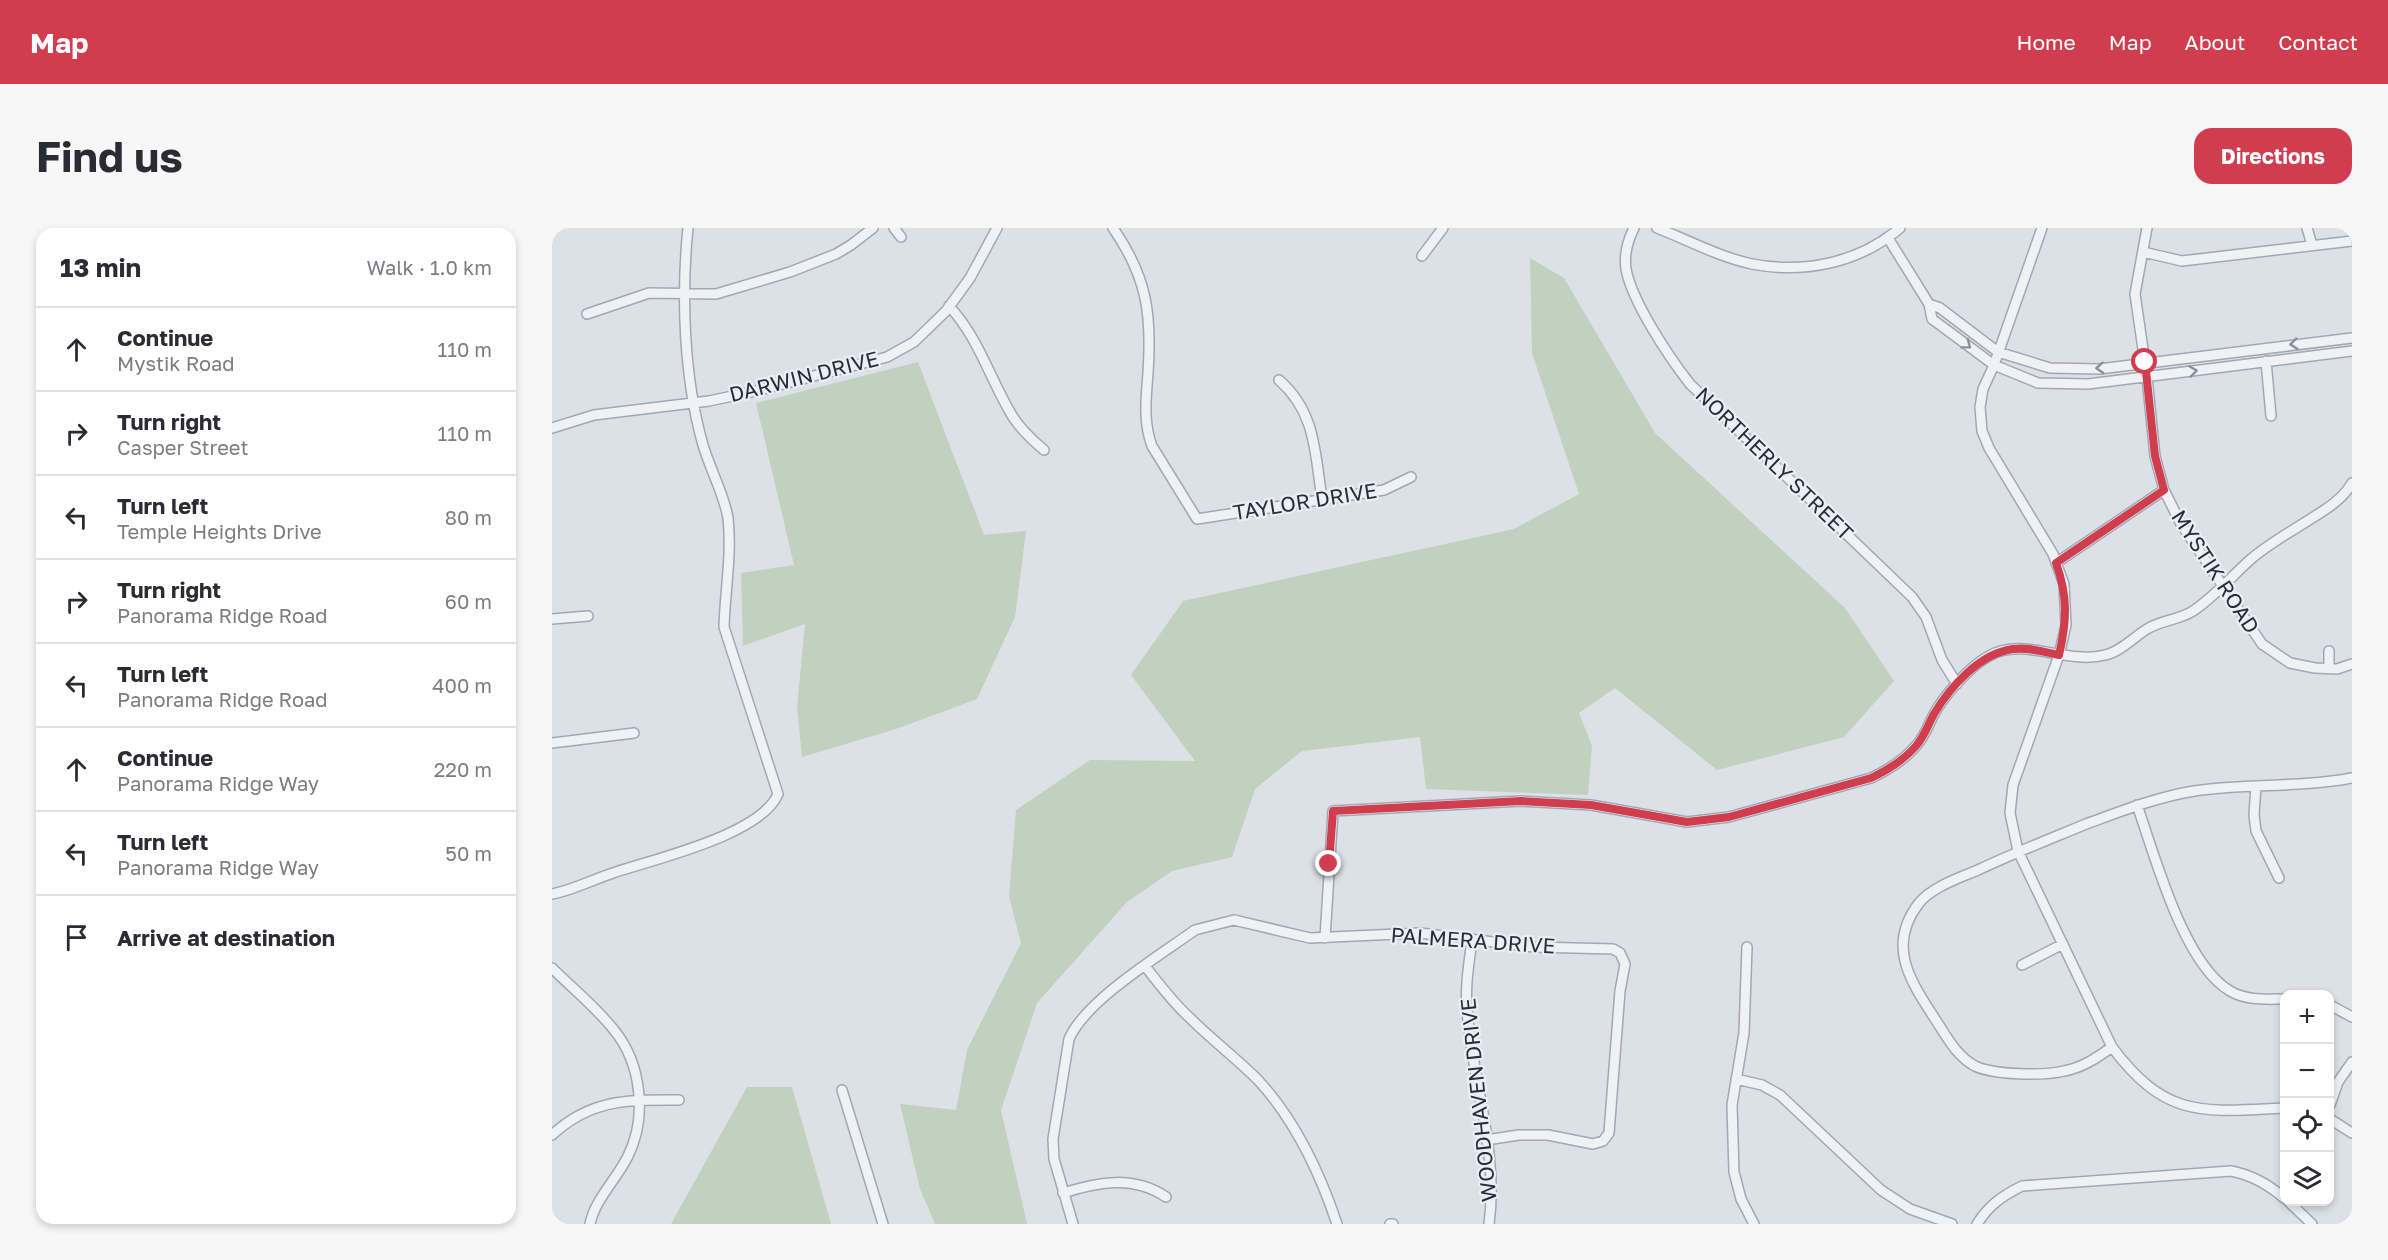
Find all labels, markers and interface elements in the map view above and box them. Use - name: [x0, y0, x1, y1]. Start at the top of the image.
- text: Map: [30, 26, 88, 59]
- text: Home: [2016, 29, 2076, 55]
- text: Map: [2109, 29, 2152, 55]
- text: About: [2185, 29, 2245, 55]
- text: Contact: [2278, 29, 2358, 55]
- button: Directions: [2194, 128, 2352, 184]
- text: Find us: [36, 131, 183, 181]
- text: 13 min: [60, 252, 141, 283]
- text: Walk · 1.0 km: [367, 255, 492, 279]
- text: Continue: [117, 324, 213, 351]
- icon: ahead: [60, 333, 93, 366]
- text: 110 m: [438, 337, 492, 361]
- one-way arrow: [1960, 337, 1971, 348]
- one-way arrow: [2289, 337, 2298, 350]
- street label: DARWIN DRIVE: [726, 345, 881, 407]
- route start: [2131, 348, 2157, 374]
- text: Mystik Road: [117, 351, 235, 375]
- one-way arrow: [2096, 361, 2105, 374]
- one-way arrow: [2188, 366, 2197, 378]
- street label: NORTHERLY STREET: [1690, 381, 1859, 545]
- text: Turn right: [117, 408, 221, 435]
- icon: right: [60, 417, 93, 450]
- text: 110 m: [438, 421, 492, 445]
- text: Casper Street: [117, 435, 248, 459]
- street label: TAYLOR DRIVE: [1231, 477, 1379, 525]
- text: Turn left: [117, 492, 208, 519]
- icon: left: [60, 501, 93, 534]
- text: 80 m: [445, 505, 492, 529]
- street label: MYSTIK ROAD: [2166, 505, 2265, 638]
- text: Temple Heights Drive: [117, 519, 322, 543]
- text: Turn right: [117, 576, 221, 603]
- icon: right: [60, 585, 93, 618]
- text: 60 m: [445, 589, 492, 613]
- text: Panorama Ridge Road: [117, 603, 328, 627]
- text: Turn left: [117, 660, 208, 687]
- icon: left: [60, 669, 93, 702]
- text: 400 m: [432, 673, 492, 697]
- text: Panorama Ridge Road: [117, 687, 328, 711]
- text: Continue: [117, 744, 213, 771]
- icon: ahead: [60, 753, 93, 786]
- text: 220 m: [434, 757, 492, 781]
- text: Panorama Ridge Way: [117, 771, 319, 795]
- text: Turn left: [117, 828, 208, 855]
- icon: left: [60, 837, 93, 870]
- text: 50 m: [445, 841, 492, 865]
- route end: [1315, 850, 1341, 876]
- text: Panorama Ridge Way: [117, 855, 319, 879]
- icon: arrive: [60, 921, 93, 954]
- street label: PALMERA DRIVE: [1390, 921, 1556, 959]
- text: Arrive at destination: [117, 924, 335, 951]
- map controls: [2280, 990, 2334, 1206]
- button: +: [2280, 990, 2334, 1044]
- street label: WOODHAVEN DRIVE: [1454, 997, 1502, 1203]
- button: −: [2280, 1044, 2334, 1098]
- button: locate: [2280, 1098, 2334, 1152]
- button: layers: [2280, 1152, 2334, 1206]

